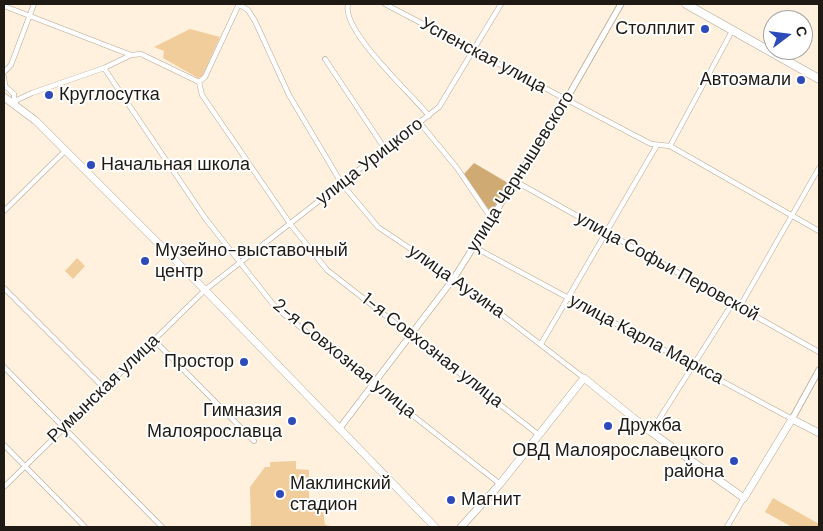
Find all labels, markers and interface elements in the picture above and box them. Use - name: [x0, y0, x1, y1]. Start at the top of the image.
- north arrow: [763, 10, 813, 60]
- street label: Успенская улица: [416, 14, 550, 98]
- place label: Столплит: [615, 18, 695, 40]
- marker: Столплит: [699, 23, 711, 35]
- text: С: [792, 24, 812, 39]
- place label: Автоэмали: [700, 69, 791, 91]
- marker: Автоэмали: [795, 74, 807, 86]
- place label: Круглосутка: [59, 84, 160, 106]
- street label: улица Чернышевского: [462, 87, 580, 257]
- marker: Круглосутка: [43, 89, 55, 101]
- street label: улица Урицкого: [312, 114, 428, 210]
- place label: Начальная школа: [101, 154, 250, 176]
- marker: Начальная школа: [85, 159, 97, 171]
- street label: улица Софьи Перовской: [572, 208, 762, 326]
- place label: Музейно-выставочный центр: [155, 240, 348, 282]
- street label: улица Аузина: [403, 241, 509, 323]
- marker: Музейно-выставочный центр: [139, 255, 151, 267]
- street label: 1-я Совхозная улица: [357, 289, 507, 413]
- street label: улица Карла Маркса: [565, 290, 727, 390]
- street label: 2-я Совхозная улица: [268, 295, 420, 423]
- street label: Румынская улица: [43, 330, 165, 448]
- place label: Простор: [164, 351, 234, 373]
- marker: Простор: [238, 356, 250, 368]
- place label: Гимназия Малоярославца: [147, 400, 282, 442]
- marker: Гимназия Малоярославца: [286, 415, 298, 427]
- place label: Дружба: [618, 415, 681, 437]
- marker: Дружба: [602, 420, 614, 432]
- place label: ОВД Малоярославецкого района: [512, 440, 724, 482]
- marker: ОВД Малоярославецкого района: [728, 455, 740, 467]
- place label: Маклинский стадион: [290, 473, 391, 516]
- marker: Маклинский стадион: [274, 488, 286, 500]
- place label: Магнит: [461, 489, 521, 511]
- marker: Магнит: [445, 494, 457, 506]

